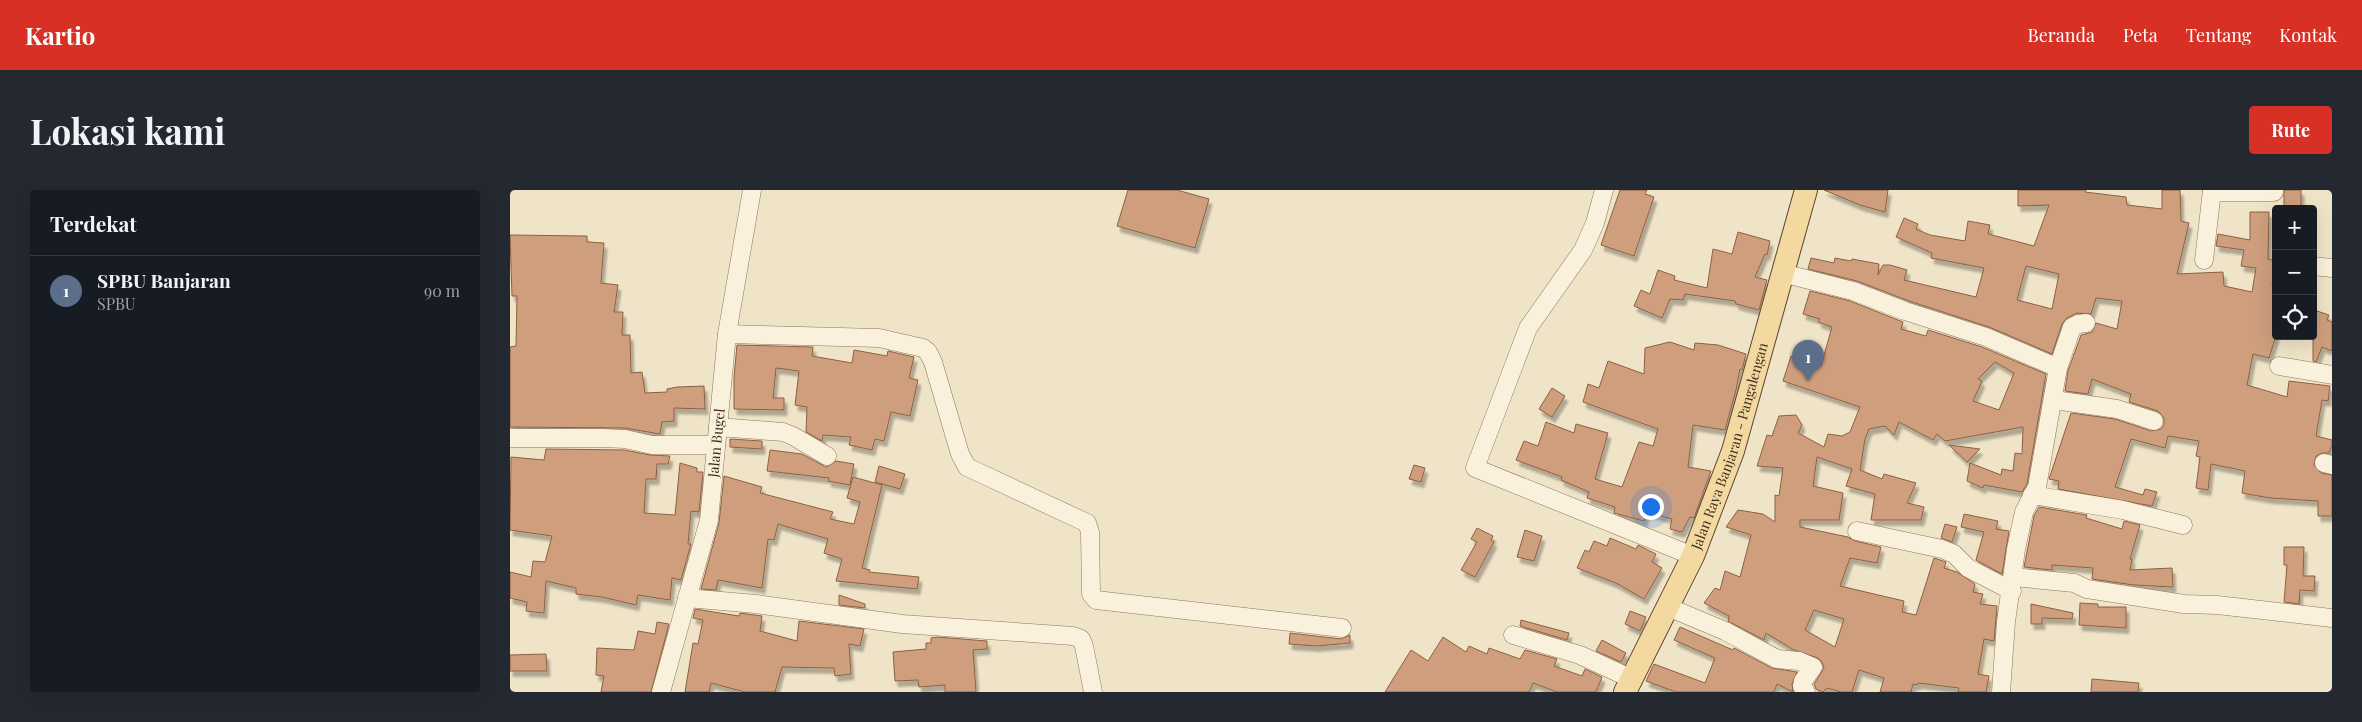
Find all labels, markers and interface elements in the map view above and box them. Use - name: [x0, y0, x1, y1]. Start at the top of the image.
- text: Kartio: [25, 19, 95, 51]
- text: Beranda: [2027, 23, 2095, 47]
- text: Peta: [2123, 23, 2158, 47]
- text: Tentang: [2186, 23, 2251, 47]
- text: Kontak: [2279, 23, 2337, 47]
- button: Rute: [2249, 106, 2332, 154]
- text: Lokasi kami: [30, 107, 225, 154]
- map controls: [2272, 205, 2317, 340]
- button: +: [2272, 205, 2317, 250]
- text: Terdekat: [50, 209, 137, 237]
- button: −: [2272, 250, 2317, 295]
- text: SPBU Banjaran: [97, 267, 231, 293]
- text: 1: [63, 280, 69, 301]
- text: 90 m: [424, 280, 460, 301]
- text: SPBU: [97, 293, 136, 314]
- button: locate: [2272, 295, 2317, 340]
- street label: Jalan Raya Banjaran - Pangalengan: [1686, 340, 1772, 553]
- pin: 1: [1792, 340, 1824, 381]
- street label: Jalan Bugel: [703, 407, 729, 479]
- your location: [1638, 494, 1664, 520]

